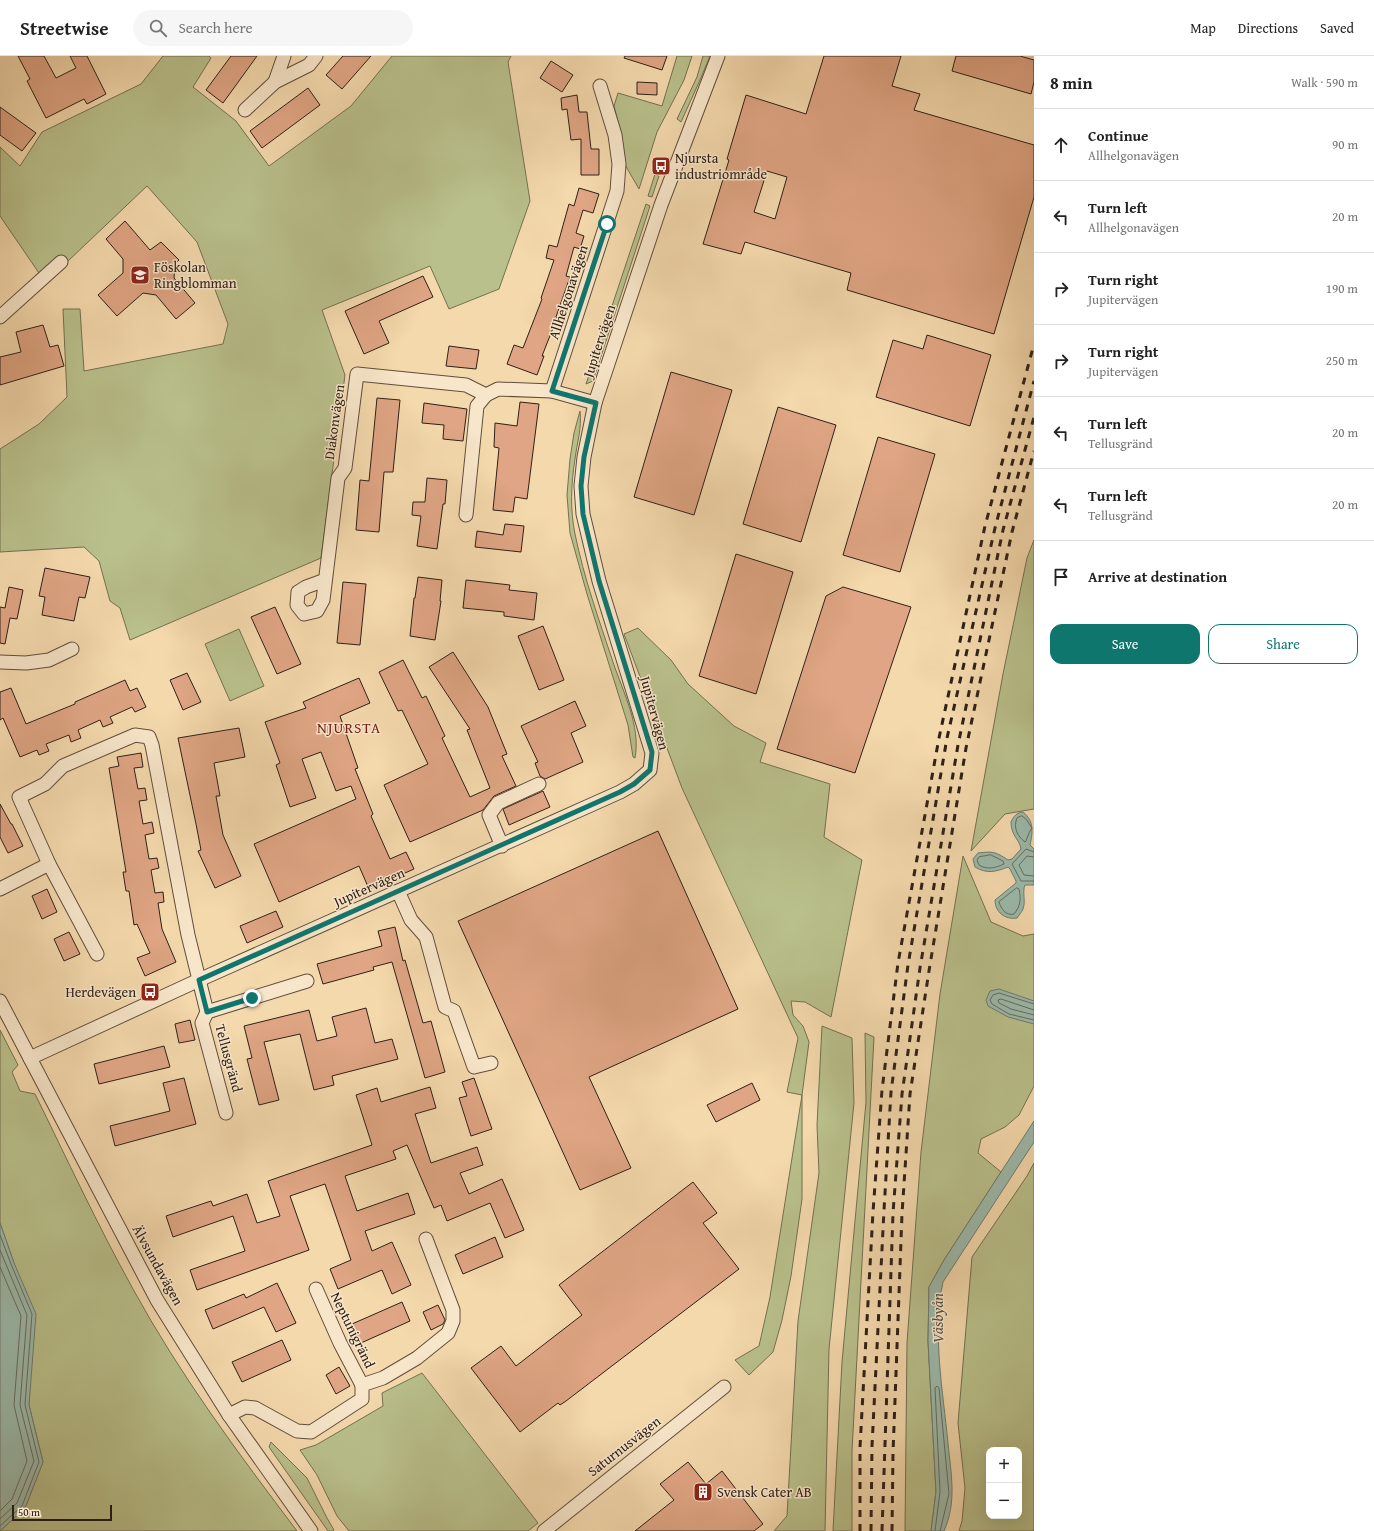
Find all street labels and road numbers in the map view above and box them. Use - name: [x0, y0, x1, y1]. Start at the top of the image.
- street label: Allhelgonavägen: [543, 242, 593, 342]
- street label: Jupitervägen: [577, 302, 620, 382]
- street label: Diakonvägen: [319, 383, 349, 461]
- street label: Jupitervägen: [635, 672, 674, 752]
- street label: Jupitervägen: [329, 862, 408, 912]
- street label: Tellusgränd: [210, 1022, 248, 1095]
- street label: Älvsundavägen: [128, 1221, 188, 1309]
- street label: Neptunigränd: [326, 1289, 380, 1372]
- street label: Saturnusvägen: [583, 1411, 665, 1481]

